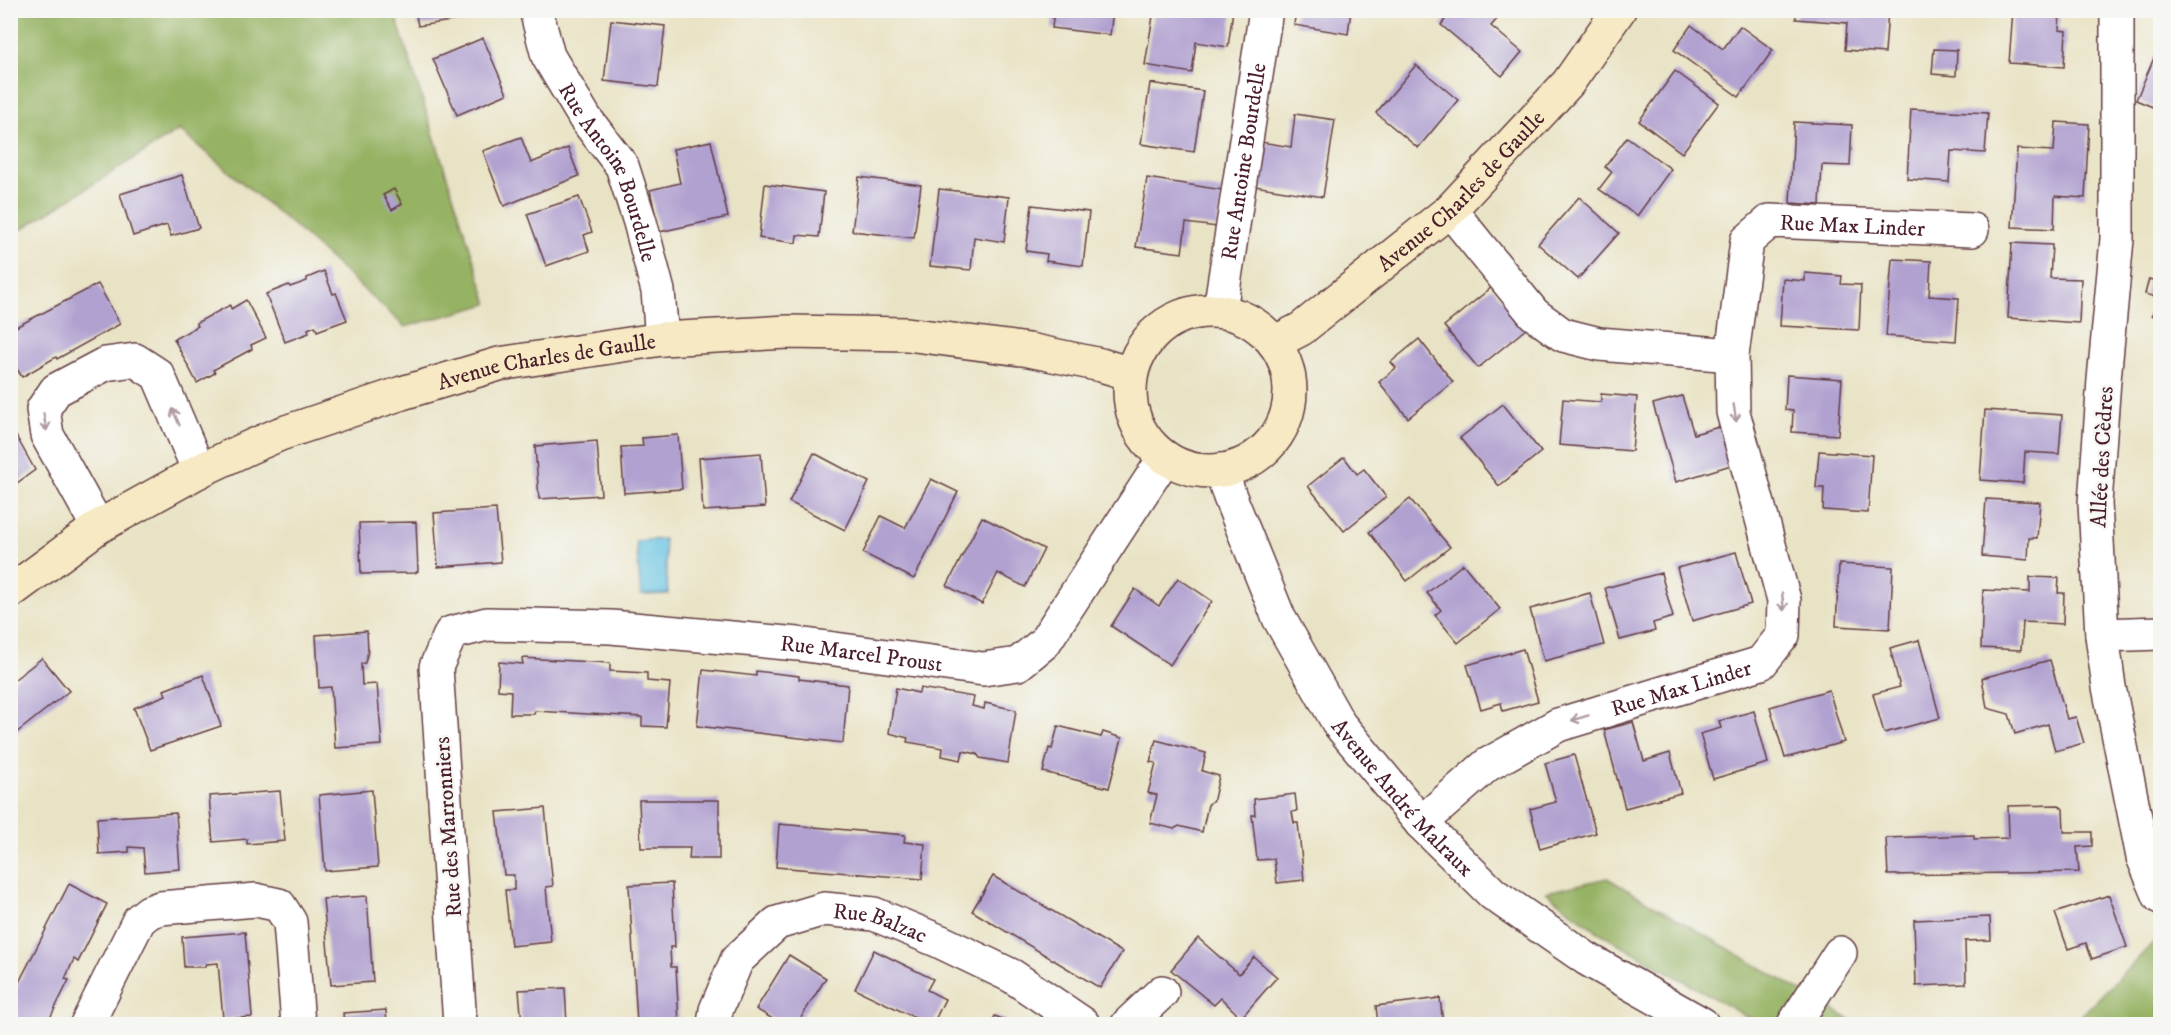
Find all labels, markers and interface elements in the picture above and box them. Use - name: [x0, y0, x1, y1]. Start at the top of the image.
- street label: Rue Antoine Bourdelle: [1216, 61, 1273, 262]
- street label: Rue Antoine Bourdelle: [552, 78, 662, 265]
- street label: Avenue Charles de Gaulle: [1372, 105, 1551, 278]
- street label: Rue Max Linder: [1779, 209, 1926, 243]
- street label: Avenue Charles de Gaulle: [434, 328, 658, 397]
- street label: Allée des Cèdres: [2085, 386, 2120, 528]
- one-way arrow: [1729, 403, 1740, 423]
- one-way arrow: [170, 409, 181, 427]
- one-way arrow: [40, 412, 51, 431]
- one-way arrow: [1778, 592, 1789, 611]
- street label: Rue Marcel Proust: [779, 630, 944, 678]
- street label: Rue Max Linder: [1608, 654, 1756, 723]
- one-way arrow: [1571, 713, 1590, 724]
- street label: Avenue André Malraux: [1325, 714, 1479, 883]
- street label: Rue des Marronniers: [429, 736, 468, 918]
- street label: Rue Balzac: [832, 898, 931, 950]

